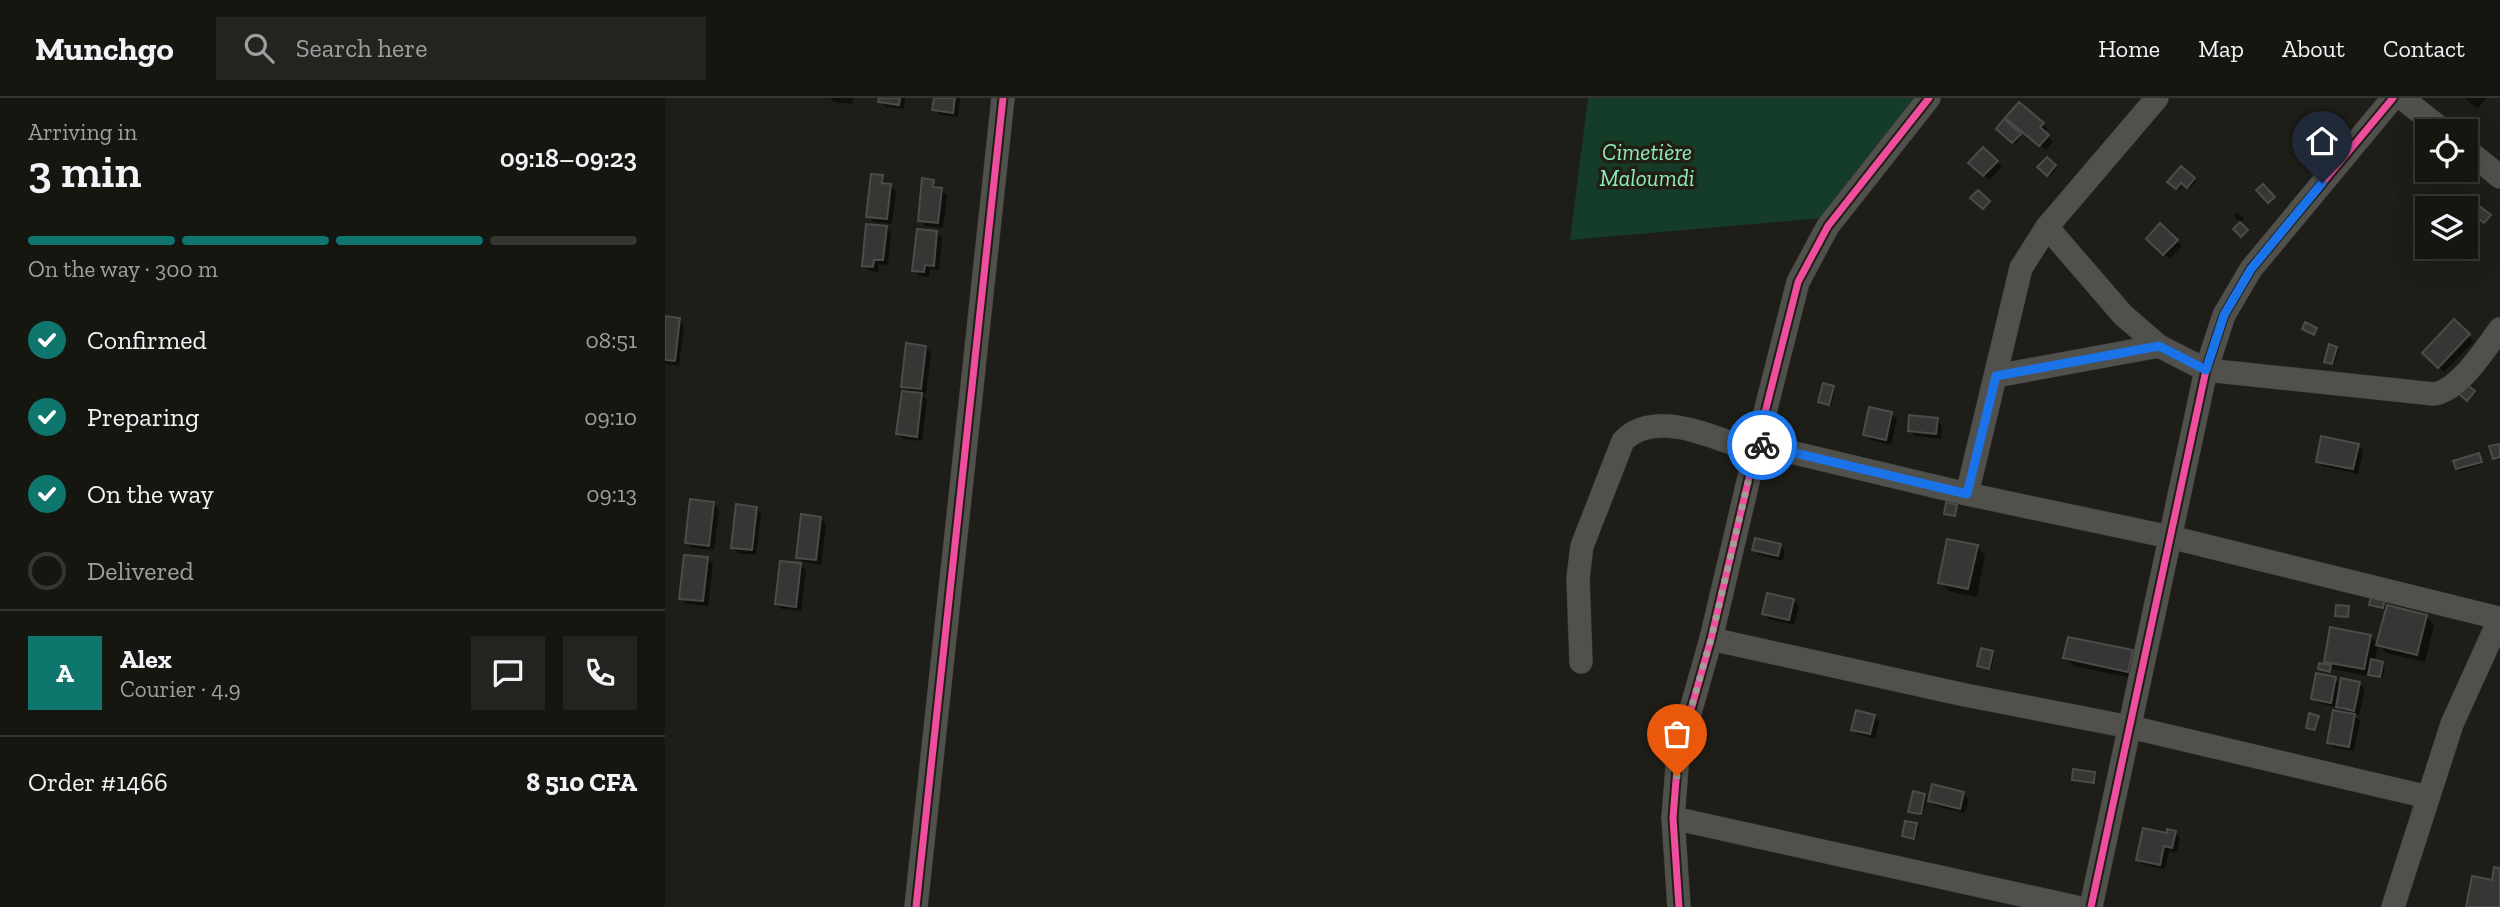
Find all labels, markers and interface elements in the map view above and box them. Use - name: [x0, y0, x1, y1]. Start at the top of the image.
- search box: [216, 17, 706, 80]
- text: Munchgo: [35, 29, 174, 68]
- icon: search: [240, 29, 278, 67]
- text: Search here: [296, 32, 427, 64]
- text: Home: [2098, 34, 2160, 63]
- text: Map: [2198, 34, 2244, 63]
- text: About: [2282, 34, 2345, 63]
- text: Contact: [2383, 34, 2465, 63]
- pin: [2292, 111, 2352, 183]
- text: Arriving in: [28, 118, 137, 146]
- map controls: [2415, 119, 2478, 259]
- button: locate: [2415, 119, 2478, 182]
- icon: home: [2303, 122, 2341, 160]
- park label: Cimetière Maloumdi: [1599, 138, 1695, 192]
- text: 09:18–09:23: [500, 142, 637, 174]
- text: 3 min: [28, 144, 141, 199]
- button: layers: [2415, 196, 2478, 259]
- text: On the way · 300 m: [28, 255, 218, 283]
- icon: check: [28, 321, 66, 359]
- text: Confirmed: [87, 324, 207, 356]
- text: 08:51: [586, 326, 637, 354]
- icon: check: [28, 398, 66, 436]
- text: Preparing: [87, 401, 199, 433]
- text: 09:10: [584, 403, 637, 431]
- courier: [1727, 410, 1797, 480]
- icon: bike: [1743, 426, 1781, 464]
- icon: check: [28, 475, 66, 513]
- text: On the way: [87, 478, 214, 510]
- text: 09:13: [586, 480, 637, 508]
- text: Delivered: [87, 555, 194, 587]
- button: chat: [471, 636, 545, 710]
- button: phone: [563, 636, 637, 710]
- text: Alex: [120, 643, 172, 675]
- text: A: [56, 657, 74, 689]
- text: Courier · 4.9: [120, 675, 241, 703]
- pin: [1647, 704, 1707, 776]
- icon: bag: [1658, 715, 1696, 753]
- text: Order #1466: [28, 766, 168, 798]
- text: 8 510 CFA: [526, 766, 637, 798]

